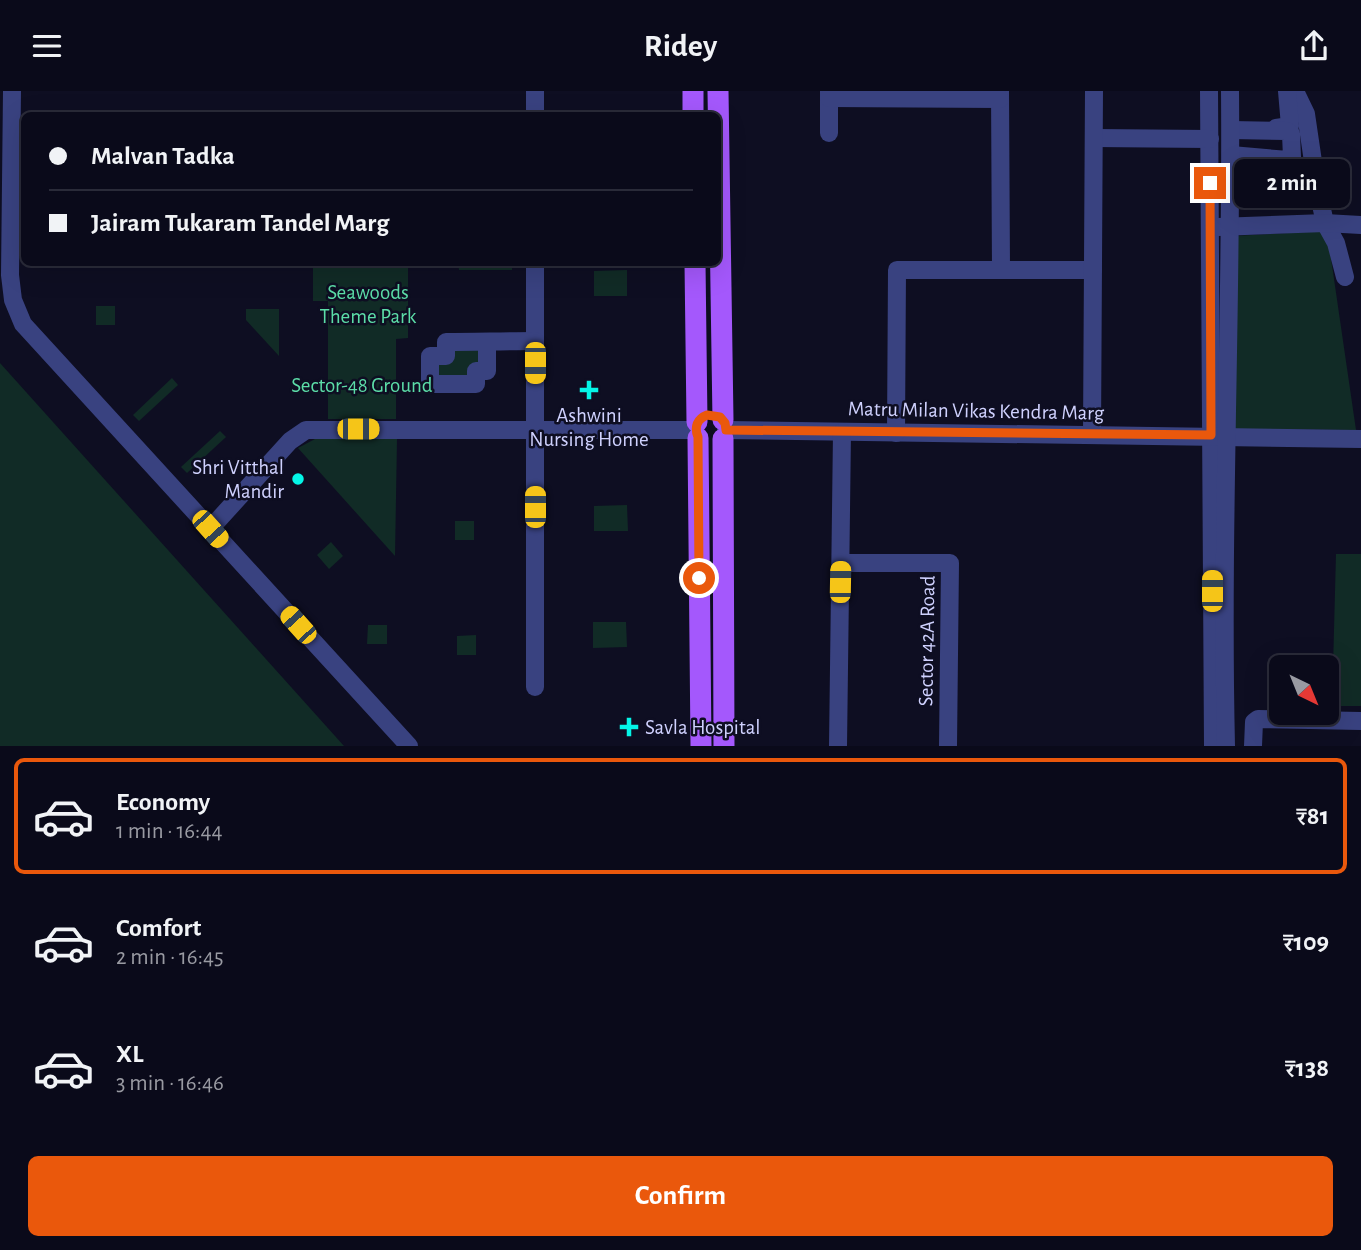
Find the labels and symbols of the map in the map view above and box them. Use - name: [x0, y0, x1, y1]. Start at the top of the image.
- callout: 2 min: [1234, 159, 1350, 207]
- route end: [1194, 167, 1226, 199]
- park label: Seawoods Theme Park: [320, 282, 417, 327]
- car: [525, 342, 546, 384]
- park label: Sector-48 Ground: [291, 375, 433, 396]
- marker: Ashwini Nursing Home: [579, 380, 599, 400]
- street label: Matru Milan Vikas Kendra Marg: [848, 398, 1105, 424]
- place label: Ashwini Nursing Home: [529, 405, 649, 450]
- car: [338, 419, 380, 440]
- place label: Shri Vitthal Mandir: [192, 457, 284, 502]
- marker: Shri Vitthal Mandir: [290, 471, 306, 487]
- car: [525, 486, 546, 528]
- car: [189, 506, 232, 552]
- car: [830, 561, 851, 603]
- route start: [683, 562, 715, 594]
- car: [1202, 570, 1223, 612]
- street label: Sector 42A Road: [915, 575, 939, 707]
- car: [277, 602, 320, 648]
- north arrow: [1269, 655, 1339, 725]
- marker: Savla Hospital: [619, 717, 639, 737]
- place label: Savla Hospital: [645, 717, 761, 738]

